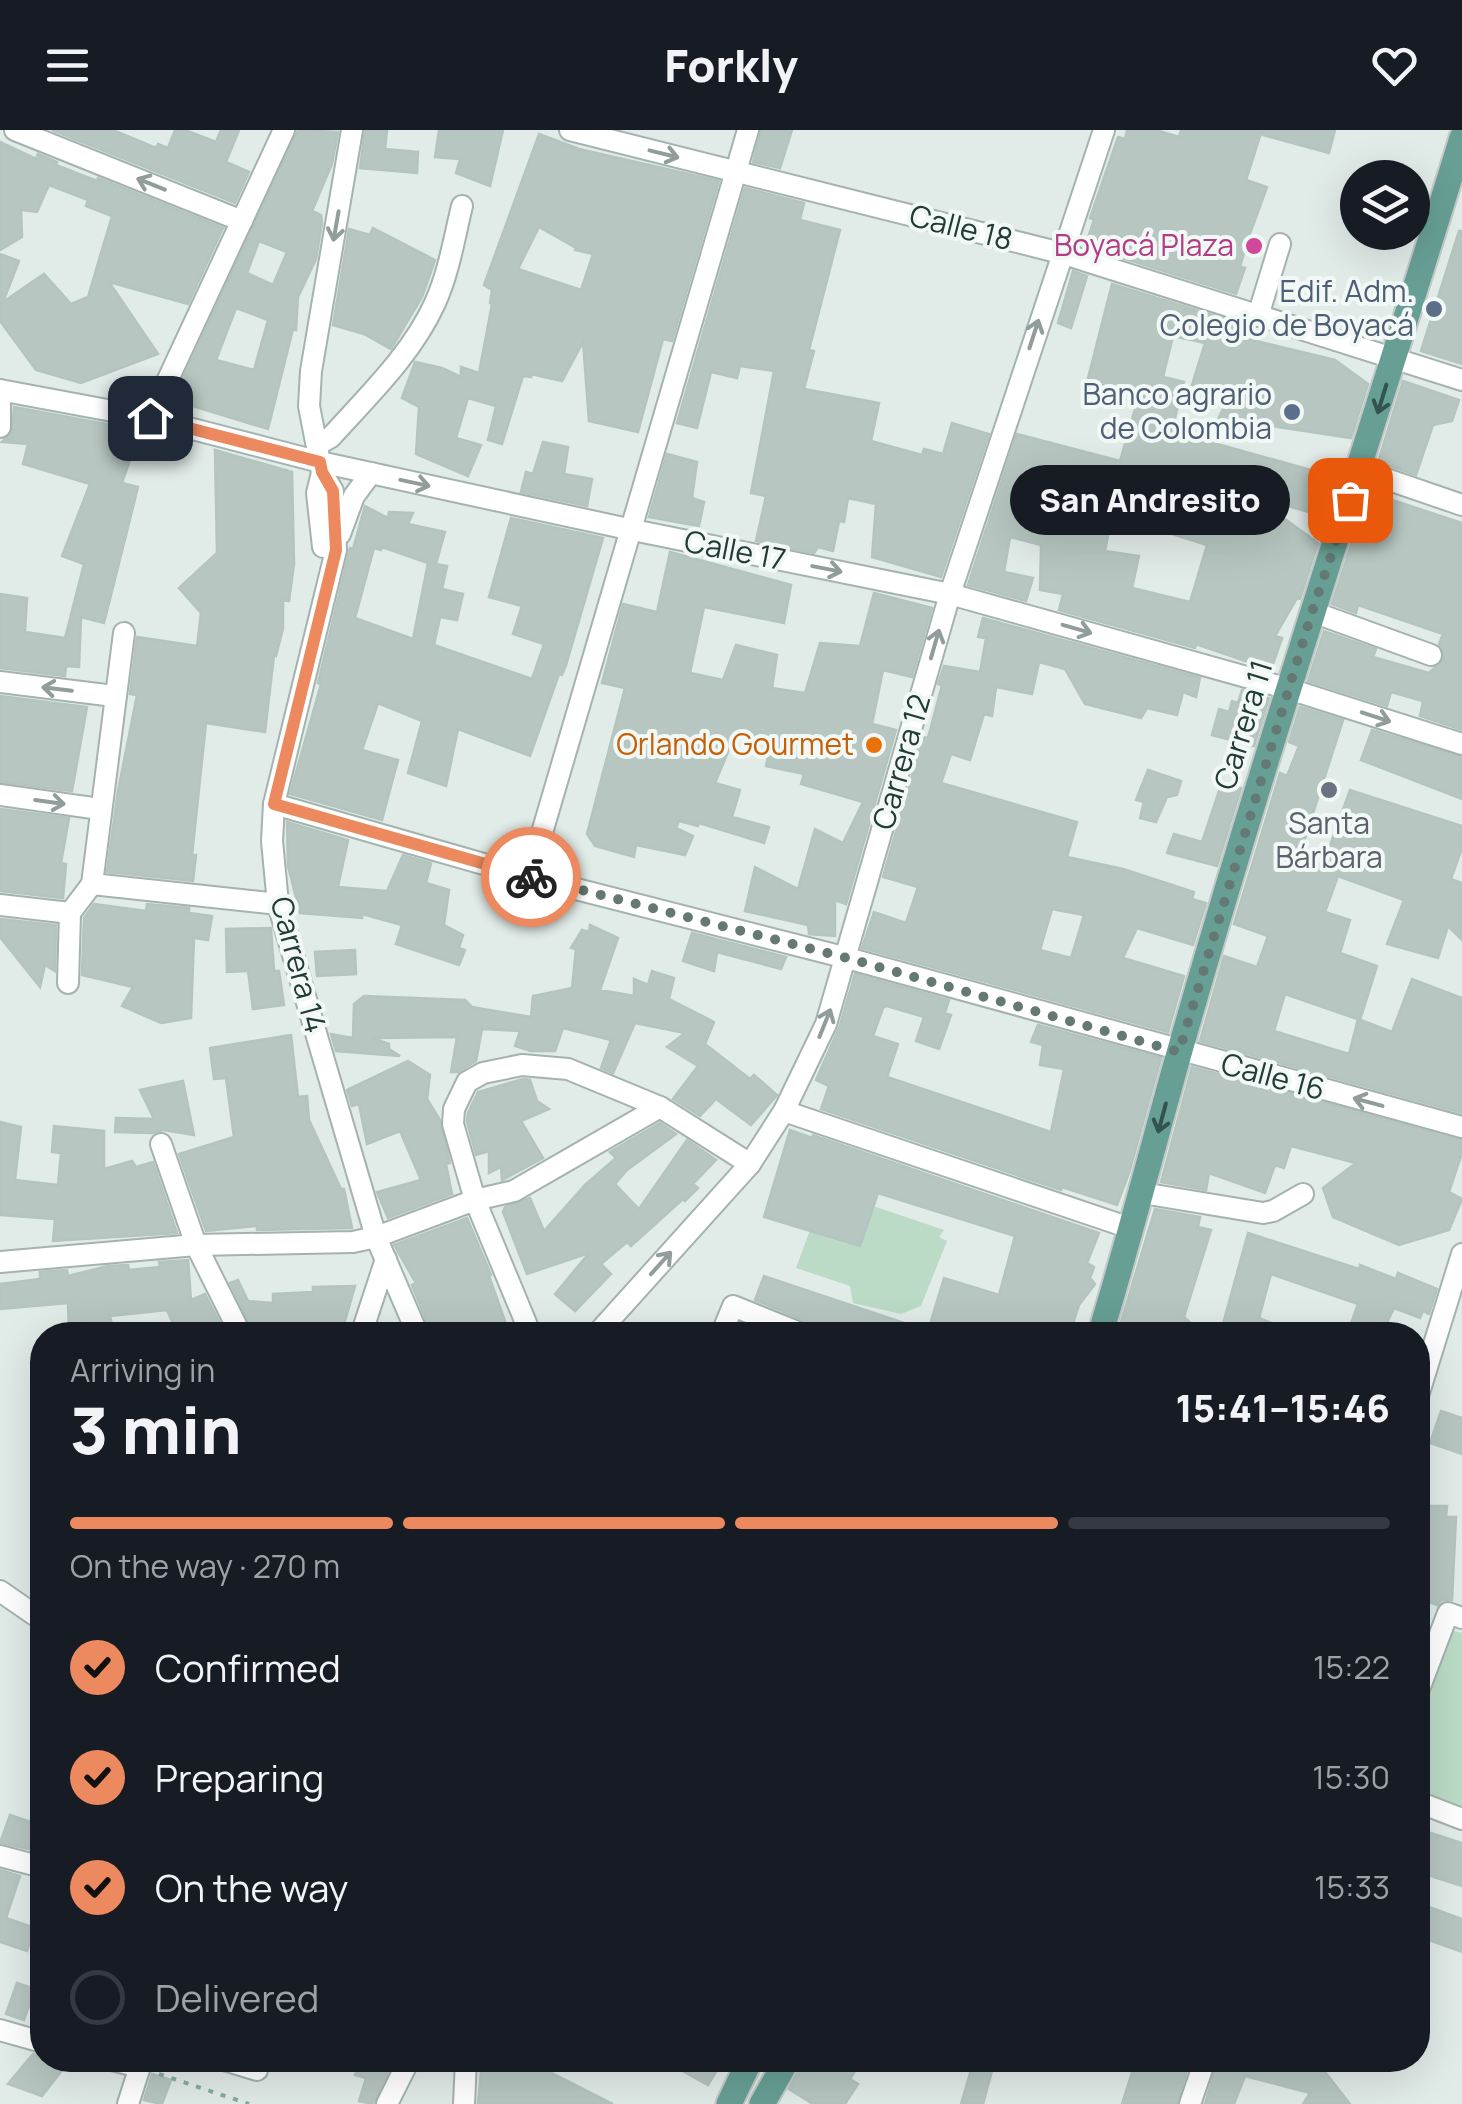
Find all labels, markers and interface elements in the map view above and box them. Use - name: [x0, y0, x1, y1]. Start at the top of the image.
- text: Forkly: [664, 34, 798, 96]
- icon: menu: [40, 38, 95, 93]
- icon: heart: [1367, 38, 1422, 93]
- one-way arrow: [648, 146, 679, 165]
- map controls: [1340, 160, 1430, 250]
- button: layers: [1340, 160, 1430, 250]
- one-way arrow: [136, 174, 167, 192]
- street label: Calle 18: [906, 194, 1017, 259]
- one-way arrow: [326, 209, 345, 242]
- place label: Boyacá Plaza: [1054, 224, 1234, 265]
- marker: Boyacá Plaza: [1243, 235, 1265, 257]
- place label: Edif. Adm. Colegio de Boyacá: [1160, 270, 1414, 345]
- marker: Edif. Adm. Colegio de Boyacá: [1423, 298, 1445, 320]
- one-way arrow: [1027, 319, 1045, 351]
- place label: Banco agrario de Colombia: [1082, 373, 1272, 448]
- pin: [108, 376, 193, 461]
- one-way arrow: [1372, 382, 1390, 414]
- icon: home: [123, 391, 178, 446]
- marker: Banco agrario de Colombia: [1281, 401, 1303, 423]
- pin: [1308, 458, 1393, 543]
- callout: San Andresito: [1010, 465, 1290, 535]
- icon: bag: [1323, 473, 1378, 528]
- one-way arrow: [398, 474, 430, 493]
- text: San Andresito: [1039, 478, 1261, 522]
- street label: Calle 17: [681, 520, 789, 579]
- one-way arrow: [810, 560, 843, 579]
- one-way arrow: [1061, 621, 1092, 640]
- one-way arrow: [927, 629, 946, 660]
- street label: Carrera 11: [1203, 655, 1282, 794]
- one-way arrow: [42, 679, 74, 698]
- street label: Carrera 12: [862, 689, 939, 834]
- one-way arrow: [1359, 709, 1391, 727]
- place label: Orlando Gourmet: [616, 723, 854, 764]
- marker: Orlando Gourmet: [863, 734, 885, 756]
- marker: Santa Bárbara: [1318, 779, 1340, 801]
- one-way arrow: [33, 793, 66, 811]
- place label: Santa Bárbara: [1275, 802, 1383, 877]
- courier: [481, 827, 581, 927]
- icon: bike: [504, 850, 559, 905]
- street label: Carrera 14: [262, 892, 337, 1037]
- one-way arrow: [817, 1008, 835, 1039]
- street label: Calle 16: [1217, 1042, 1330, 1109]
- one-way arrow: [1353, 1092, 1384, 1111]
- one-way arrow: [1151, 1102, 1170, 1133]
- one-way arrow: [649, 1251, 672, 1276]
- text: Arriving in: [70, 1348, 215, 1392]
- text: 15:41–15:46: [1175, 1381, 1390, 1433]
- text: 3 min: [70, 1385, 242, 1474]
- text: On the way · 270 m: [70, 1544, 340, 1588]
- icon: check: [70, 1640, 125, 1695]
- text: Confirmed: [155, 1641, 341, 1693]
- text: 15:22: [1313, 1645, 1390, 1689]
- icon: check: [70, 1750, 125, 1805]
- text: Preparing: [155, 1751, 324, 1803]
- text: 15:30: [1312, 1755, 1390, 1799]
- icon: check: [70, 1860, 125, 1915]
- text: On the way: [155, 1861, 348, 1913]
- text: 15:33: [1314, 1865, 1390, 1909]
- text: Delivered: [155, 1971, 319, 2023]

